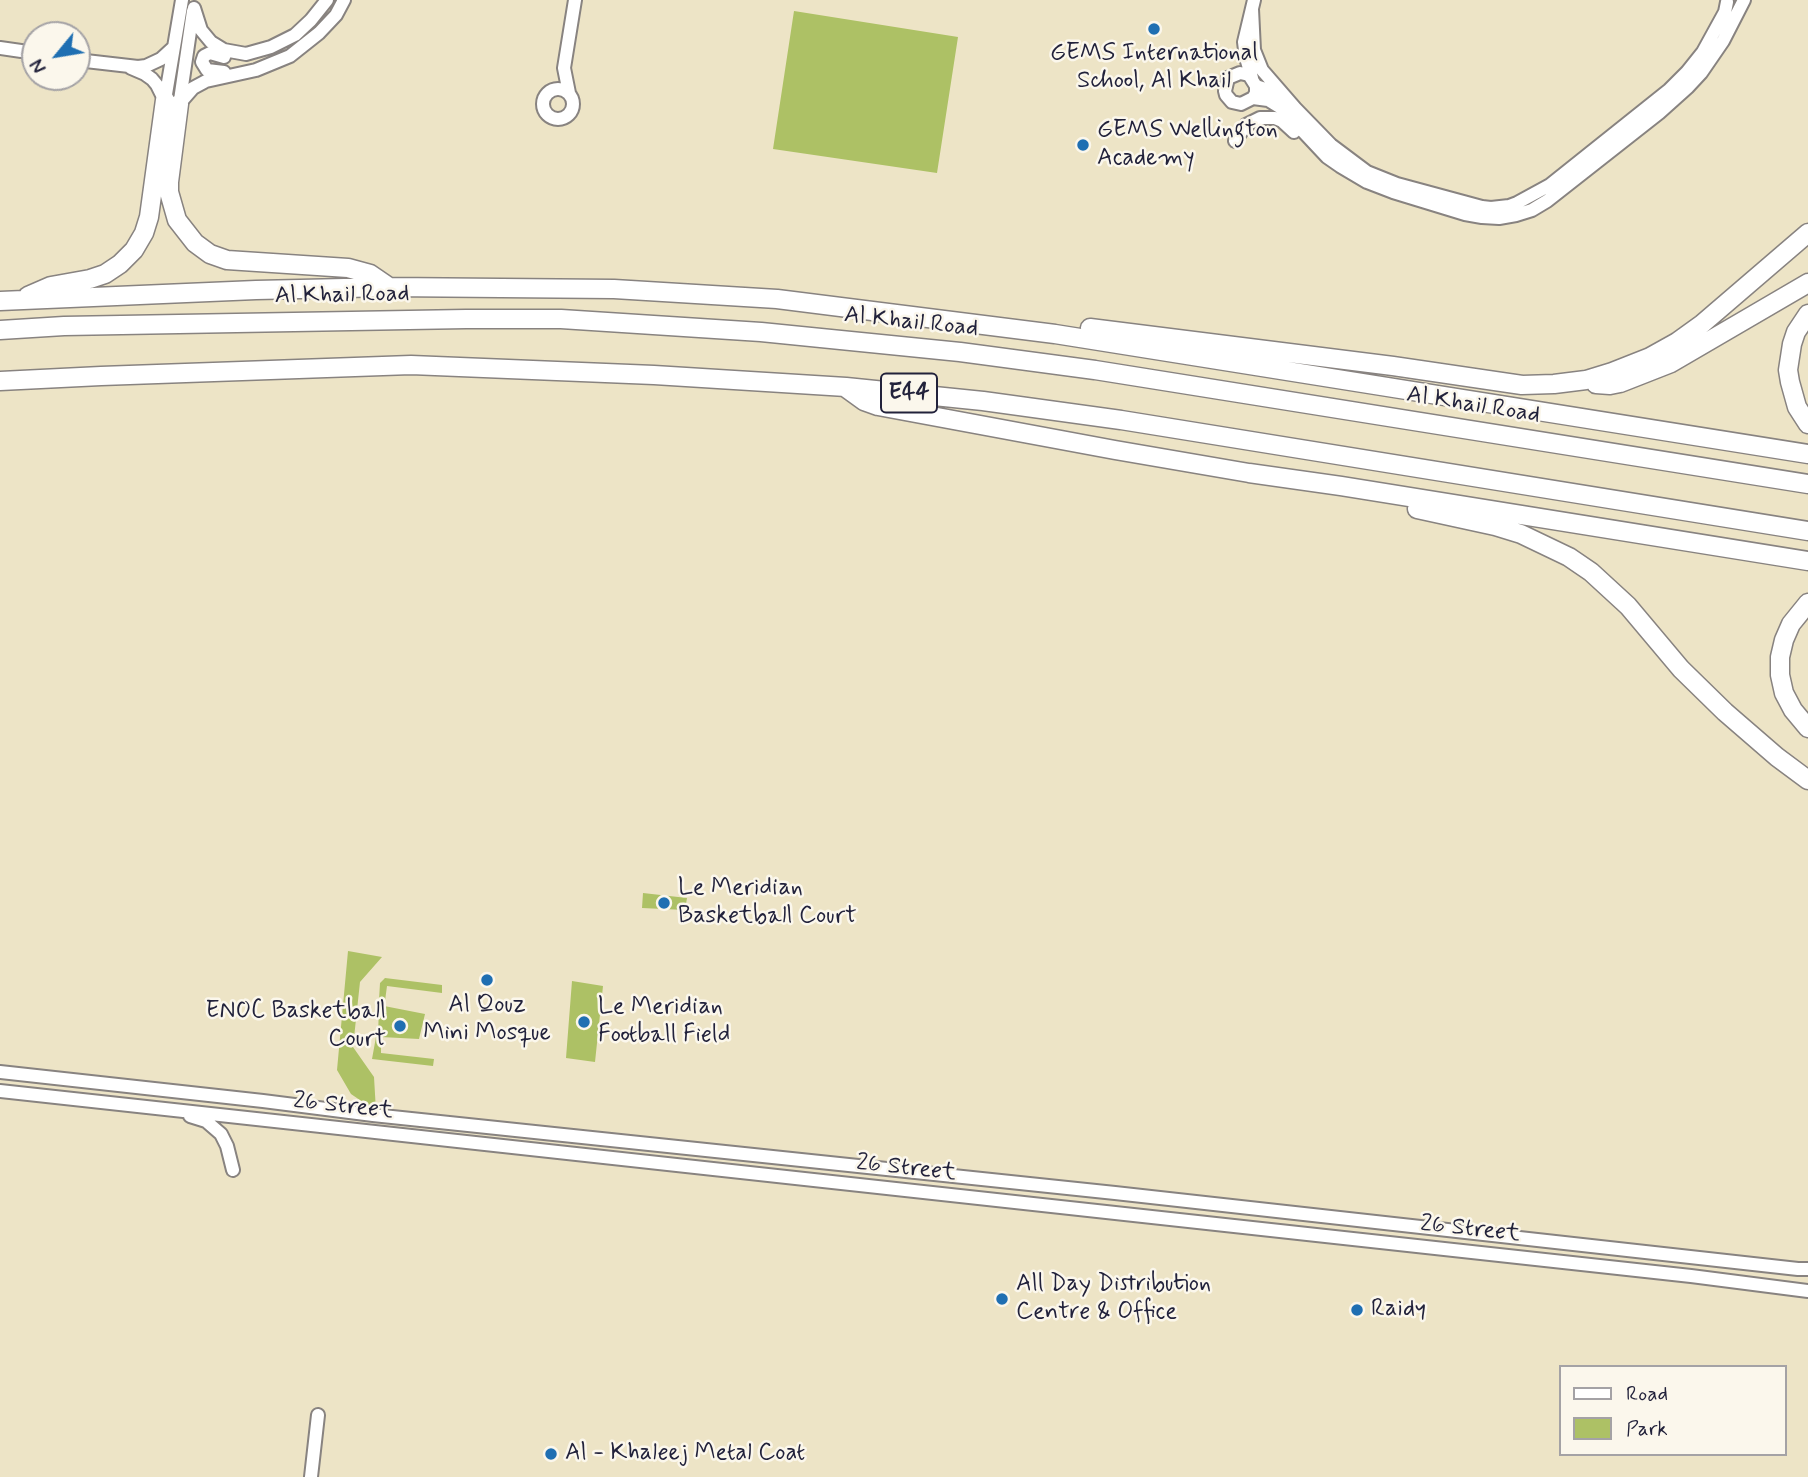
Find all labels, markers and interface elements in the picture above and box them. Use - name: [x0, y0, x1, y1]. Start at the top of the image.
- north arrow: [21, 21, 91, 91]
- marker: GEMS International School, Al Khail: [1146, 21, 1162, 37]
- place label: GEMS International School, Al Khail: [1050, 40, 1258, 96]
- text: N: [25, 54, 53, 77]
- place label: GEMS Wellington Academy: [1097, 117, 1278, 173]
- marker: GEMS Wellington Academy: [1075, 137, 1091, 153]
- street label: Al Khail Road: [274, 280, 410, 312]
- street label: Al Khail Road: [842, 302, 980, 344]
- road number: E44: [881, 374, 937, 412]
- street label: Al Khail Road: [1404, 381, 1542, 431]
- place label: Le Meridian Basketball Court: [678, 875, 857, 931]
- marker: Le Meridian Basketball Court: [656, 895, 672, 911]
- marker: Al Qouz Mini Mosque: [479, 972, 495, 988]
- place label: Al Qouz Mini Mosque: [423, 992, 551, 1048]
- place label: Le Meridian Football Field: [598, 994, 730, 1050]
- place label: ENOC Basketball Court: [205, 998, 386, 1054]
- marker: Le Meridian Football Field: [576, 1014, 592, 1030]
- marker: ENOC Basketball Court: [392, 1018, 408, 1034]
- street label: 26 Street: [292, 1087, 394, 1127]
- street label: 26 Street: [855, 1149, 957, 1189]
- street label: 26 Street: [1419, 1210, 1521, 1250]
- place label: All Day Distribution Centre & Office: [1016, 1271, 1211, 1327]
- marker: All Day Distribution Centre & Office: [994, 1291, 1010, 1307]
- place label: Raidy: [1371, 1296, 1426, 1324]
- marker: Raidy: [1349, 1302, 1365, 1318]
- legend: [1560, 1365, 1787, 1456]
- text: Road: [1626, 1380, 1668, 1408]
- text: Park: [1626, 1415, 1668, 1443]
- place label: Al - Khaleej Metal Coat: [565, 1440, 805, 1468]
- marker: Al - Khaleej Metal Coat: [543, 1446, 559, 1462]

